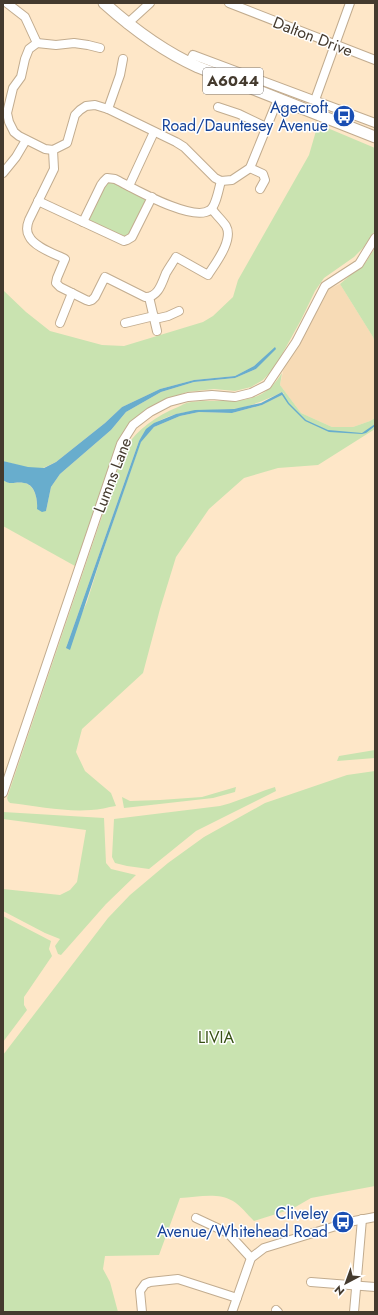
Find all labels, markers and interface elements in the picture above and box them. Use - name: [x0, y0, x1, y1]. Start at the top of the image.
- street label: Dalton Drive: [270, 11, 356, 62]
- road number: A6044: [203, 68, 263, 94]
- place label: Agecroft Road/Dauntesey Avenue: [162, 96, 328, 137]
- bus stop icon: Agecroft Road/Dauntesey Avenue: [331, 103, 357, 129]
- street label: Lumns Lane: [88, 434, 137, 516]
- park label: LIVIA: [198, 1026, 235, 1049]
- place label: Cliveley Avenue/Whitehead Road: [157, 1202, 329, 1243]
- bus stop icon: Cliveley Avenue/Whitehead Road: [330, 1209, 356, 1235]
- north arrow: [326, 1263, 366, 1303]
- text: N: [331, 1282, 348, 1299]

